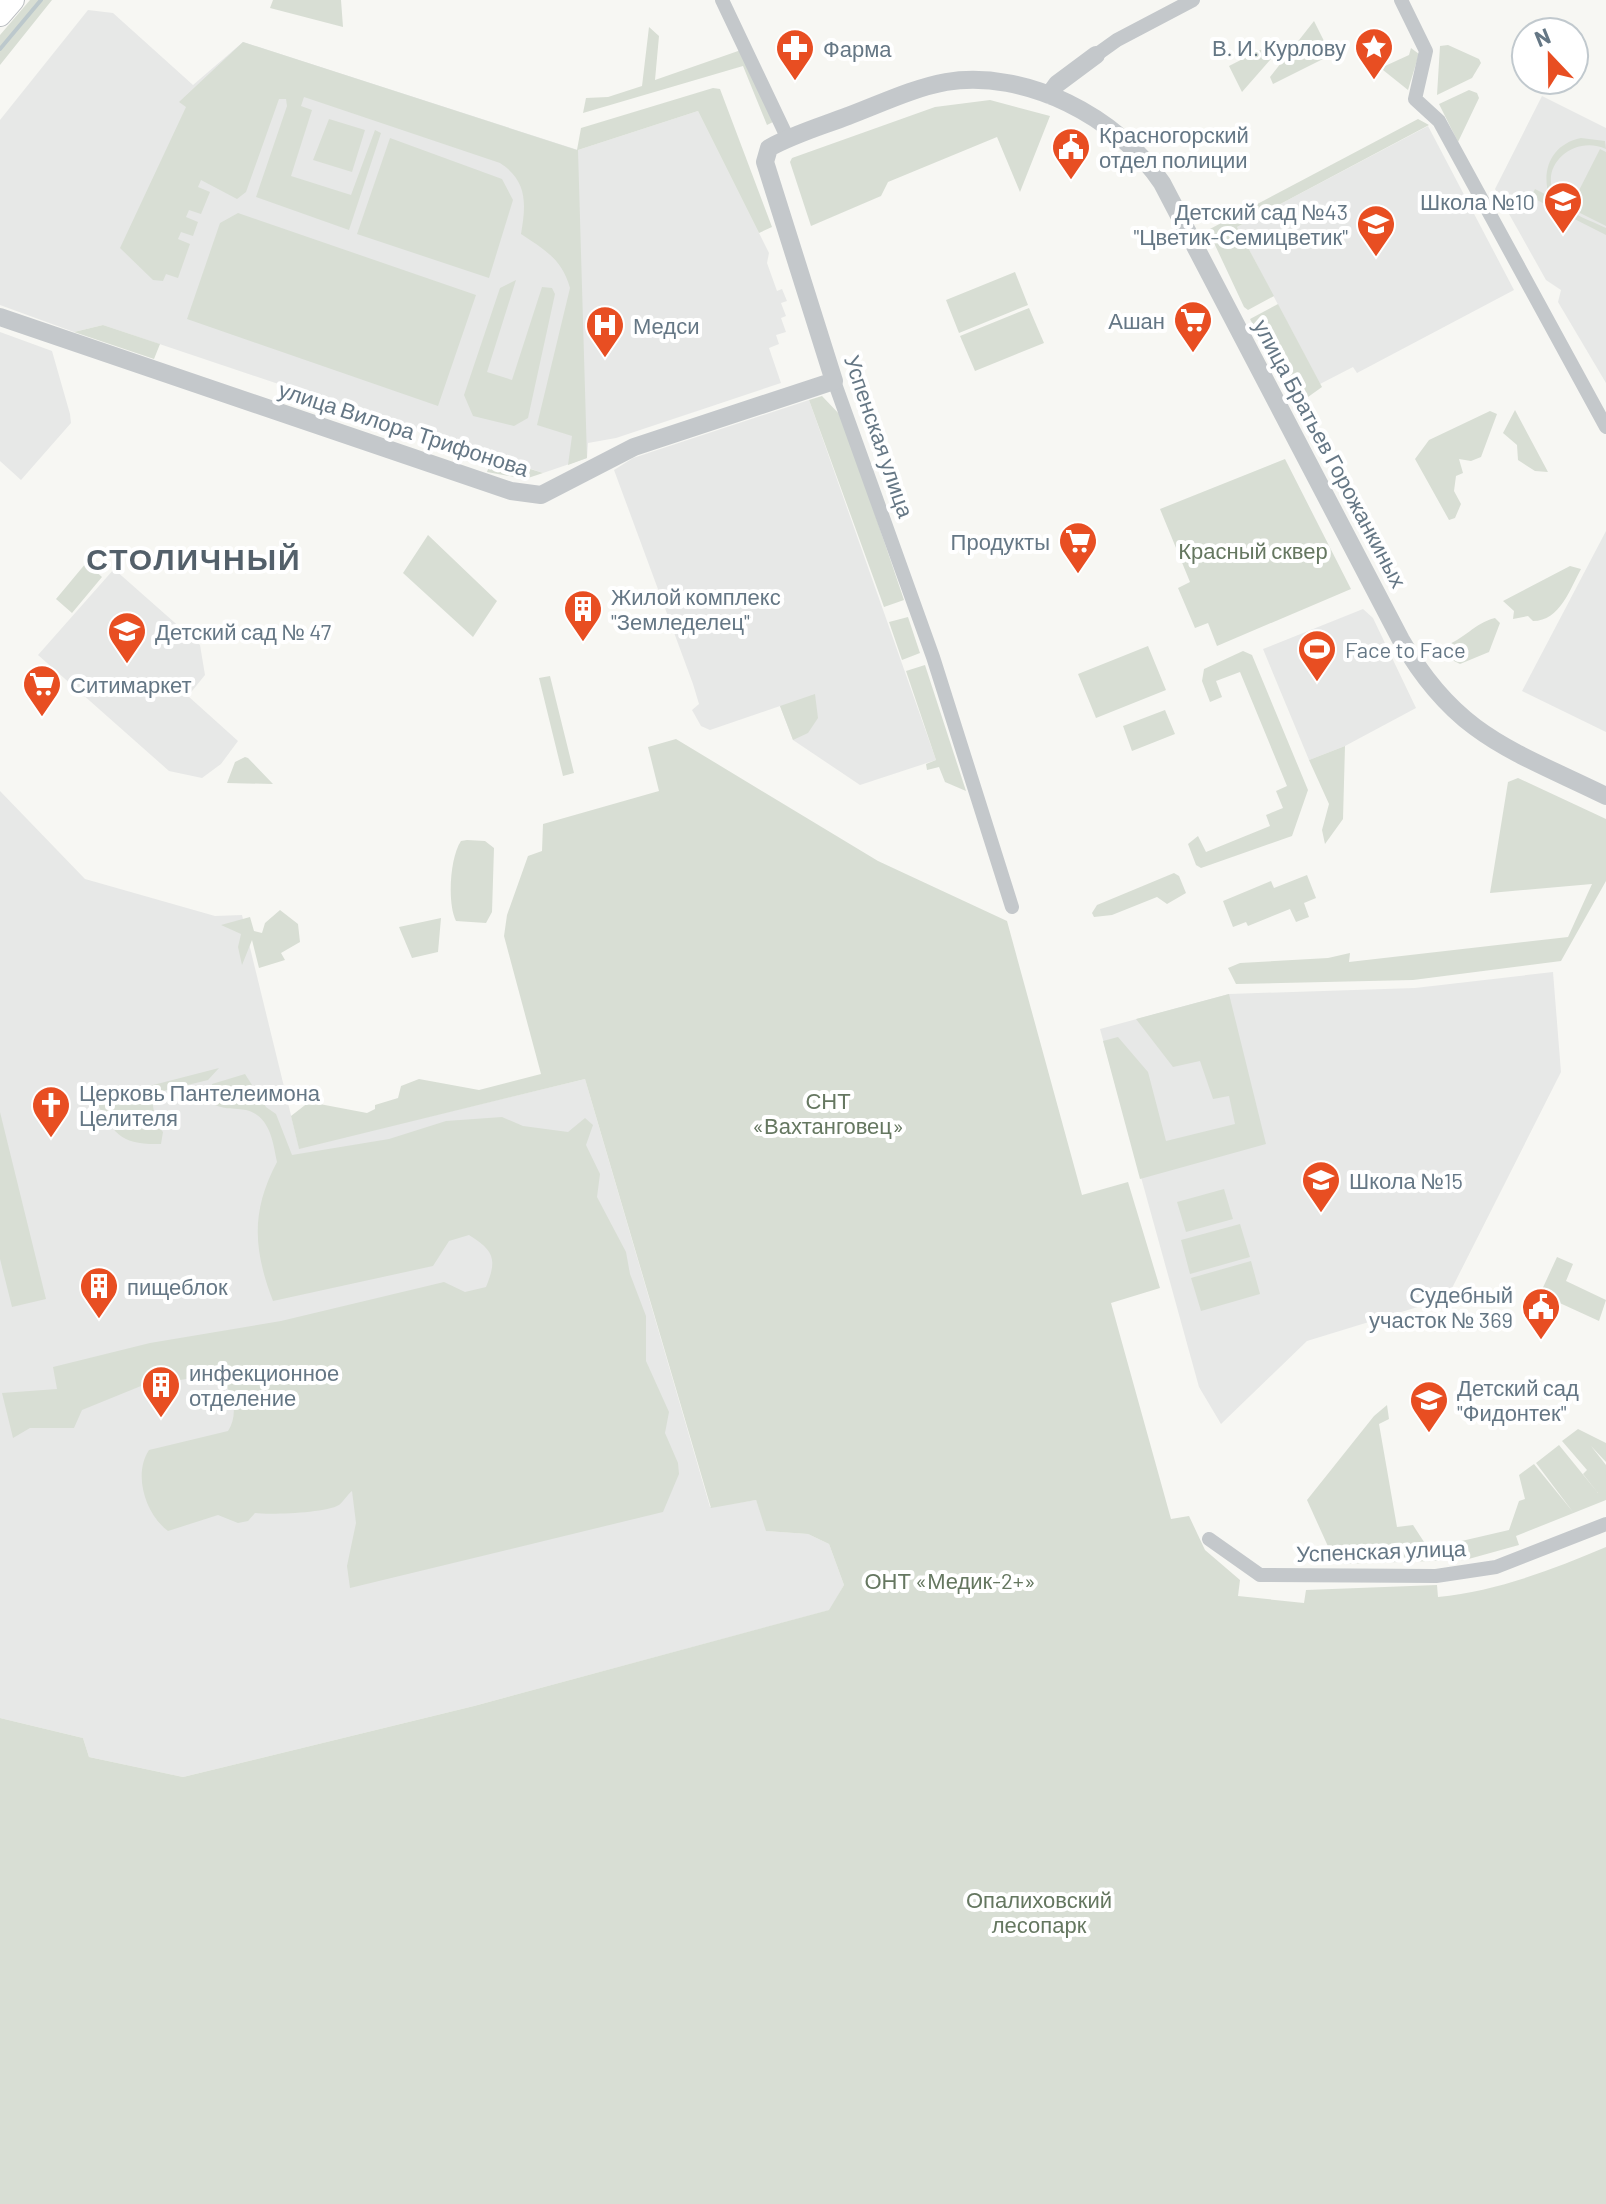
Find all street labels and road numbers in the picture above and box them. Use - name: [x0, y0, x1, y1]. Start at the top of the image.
- street label: улица Братьев Горожанкиных: [1248, 314, 1413, 592]
- street label: Успенская улица: [839, 351, 920, 522]
- street label: улица Вилора Трифонова: [275, 375, 533, 482]
- street label: Успенская улица: [1296, 1534, 1467, 1567]

